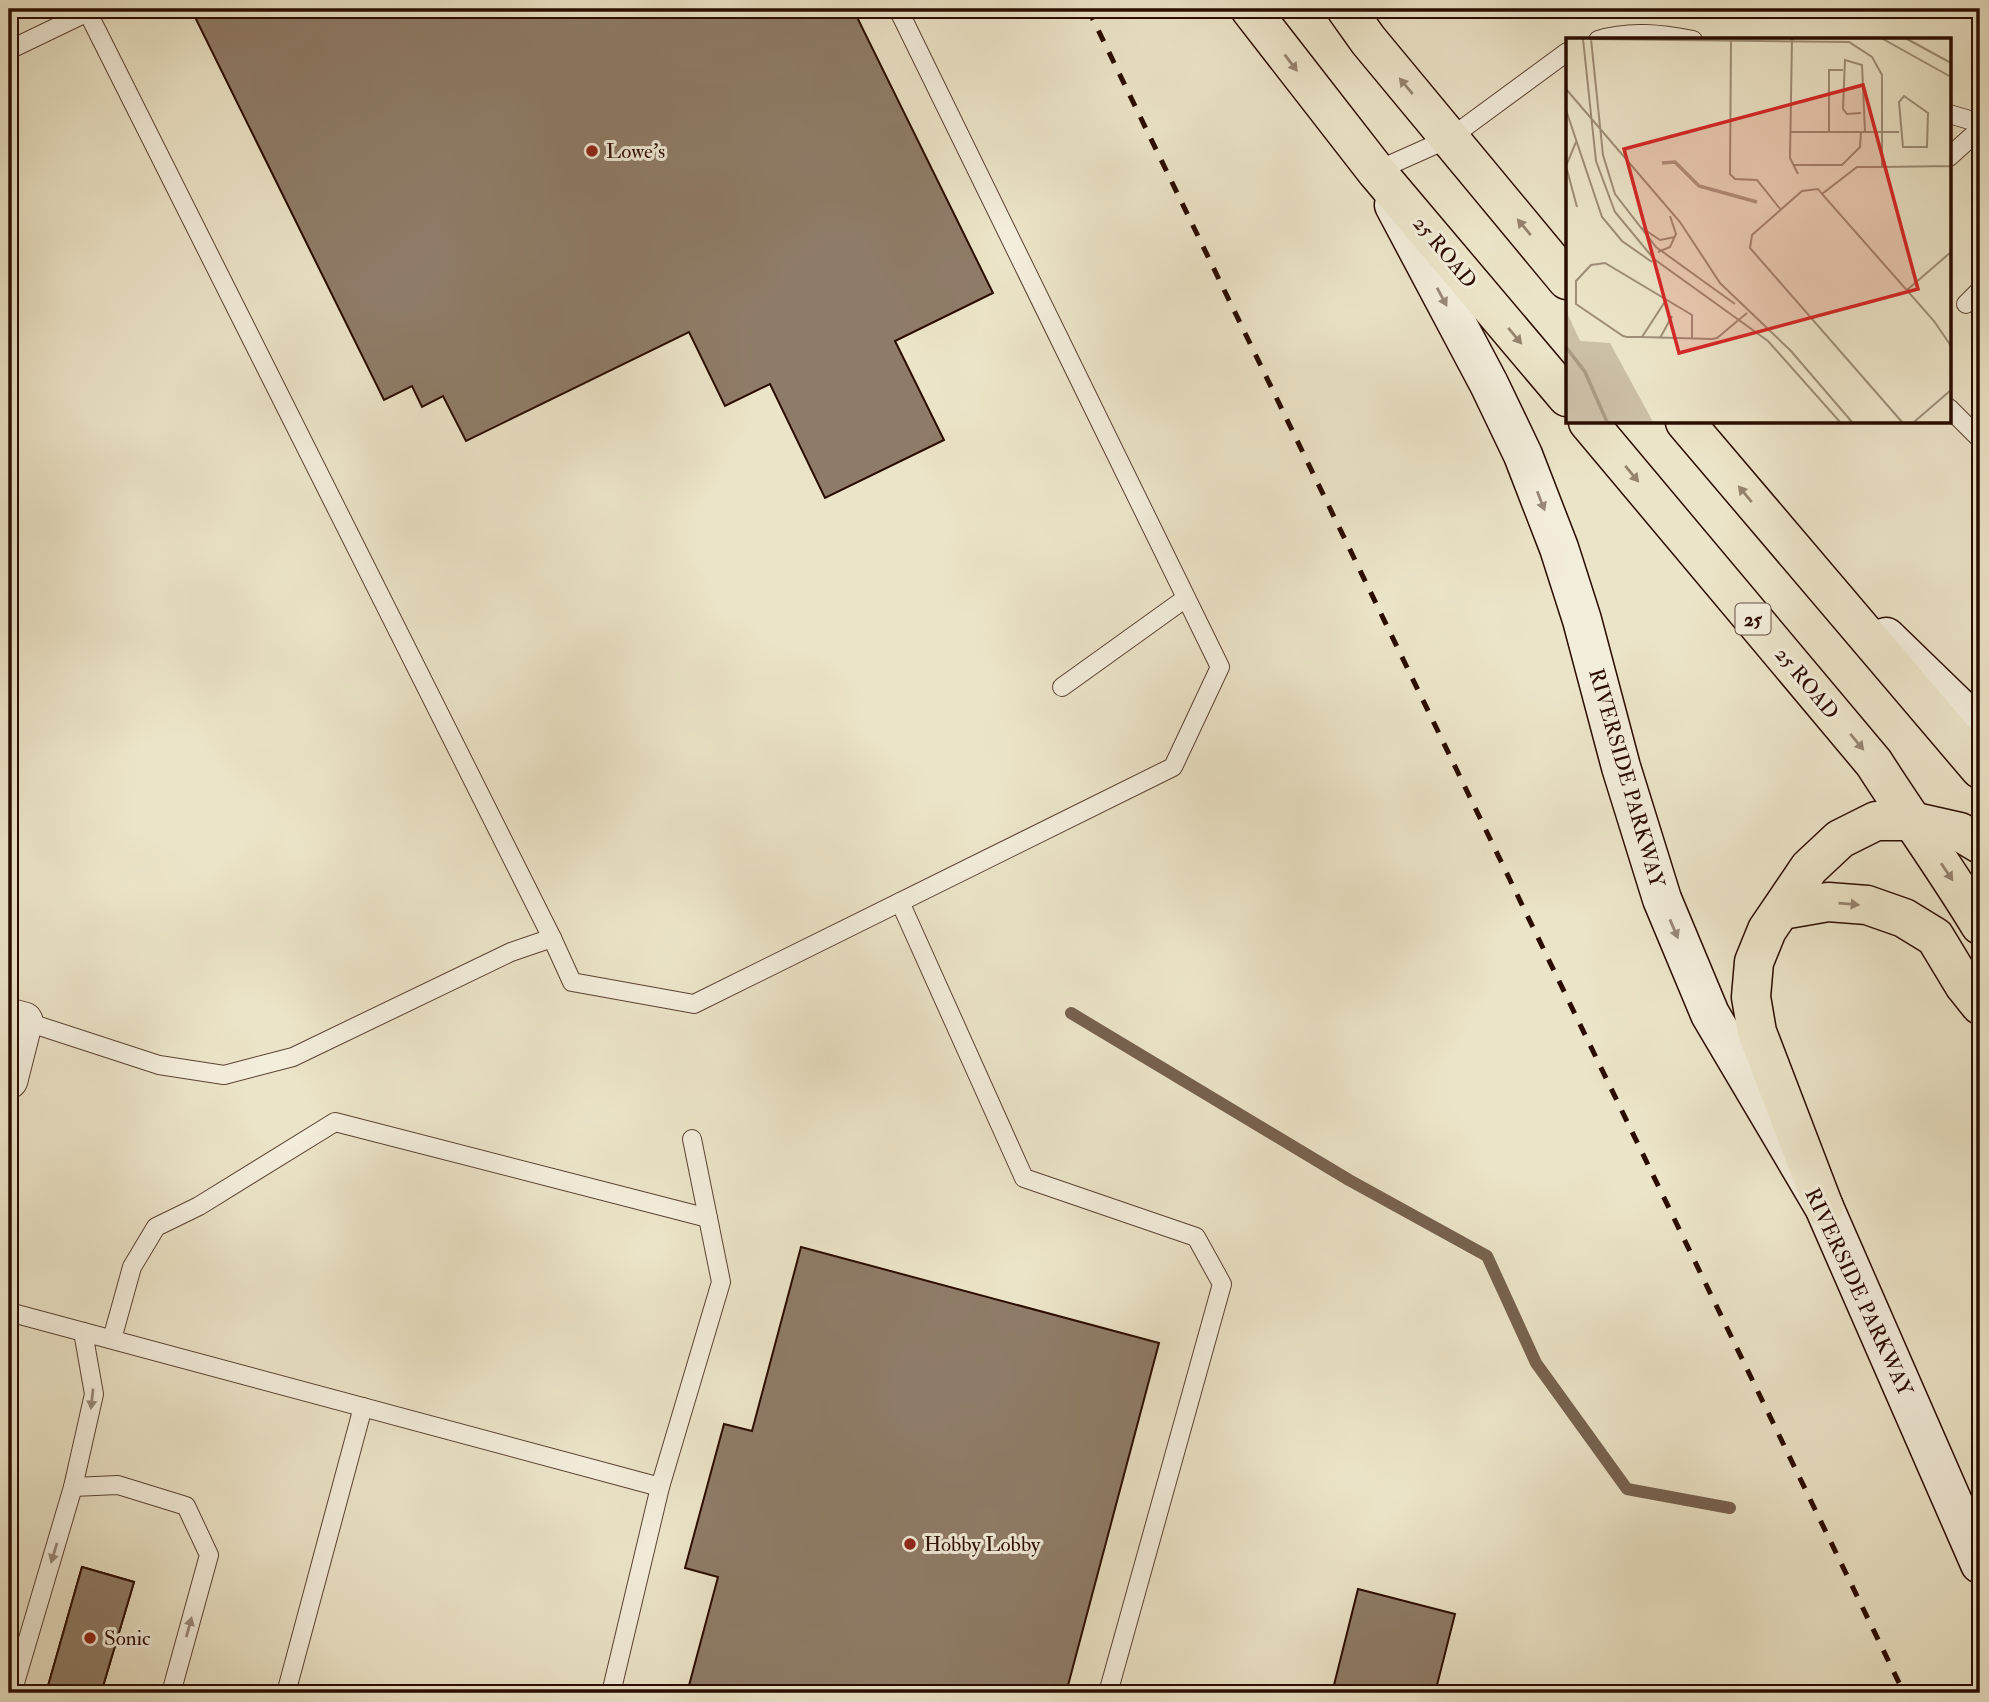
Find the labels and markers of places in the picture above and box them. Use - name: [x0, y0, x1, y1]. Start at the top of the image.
- place label: Lowe's: [606, 138, 665, 165]
- marker: Lowe's: [584, 143, 600, 159]
- place label: Hobby Lobby: [924, 1531, 1041, 1558]
- marker: Hobby Lobby: [902, 1536, 918, 1552]
- place label: Sonic: [104, 1625, 151, 1652]
- marker: Sonic: [82, 1630, 98, 1646]

